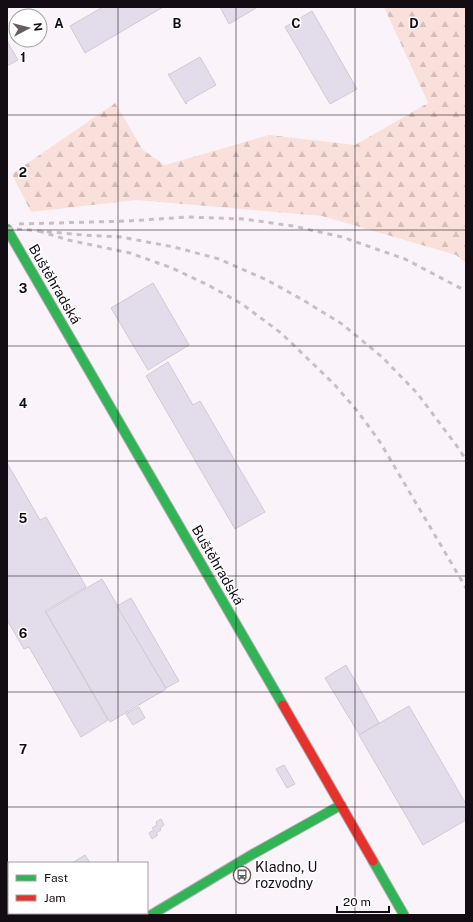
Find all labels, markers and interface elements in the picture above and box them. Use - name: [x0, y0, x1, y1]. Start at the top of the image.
- north arrow: [8, 8, 48, 48]
- text: A: [54, 16, 64, 31]
- text: B: [173, 16, 182, 31]
- text: C: [291, 16, 301, 31]
- text: D: [409, 16, 419, 31]
- text: N: [31, 22, 44, 32]
- text: 1: [20, 50, 26, 65]
- text: 2: [19, 165, 27, 180]
- street label: Buštěhradská: [26, 241, 84, 327]
- text: 3: [19, 281, 28, 296]
- text: 4: [19, 396, 28, 411]
- text: 5: [19, 511, 28, 526]
- street label: Buštěhradská: [189, 522, 247, 608]
- text: 6: [19, 626, 28, 641]
- text: 7: [19, 742, 27, 757]
- place label: Kladno, U rozvodny: [255, 859, 317, 891]
- legend: [8, 862, 148, 914]
- bus stop icon: Kladno, U rozvodny: [232, 865, 252, 885]
- text: Fast: [44, 871, 69, 885]
- scale bar: [337, 888, 389, 914]
- text: Jam: [44, 891, 66, 905]
- text: 20 m: [343, 895, 371, 909]

